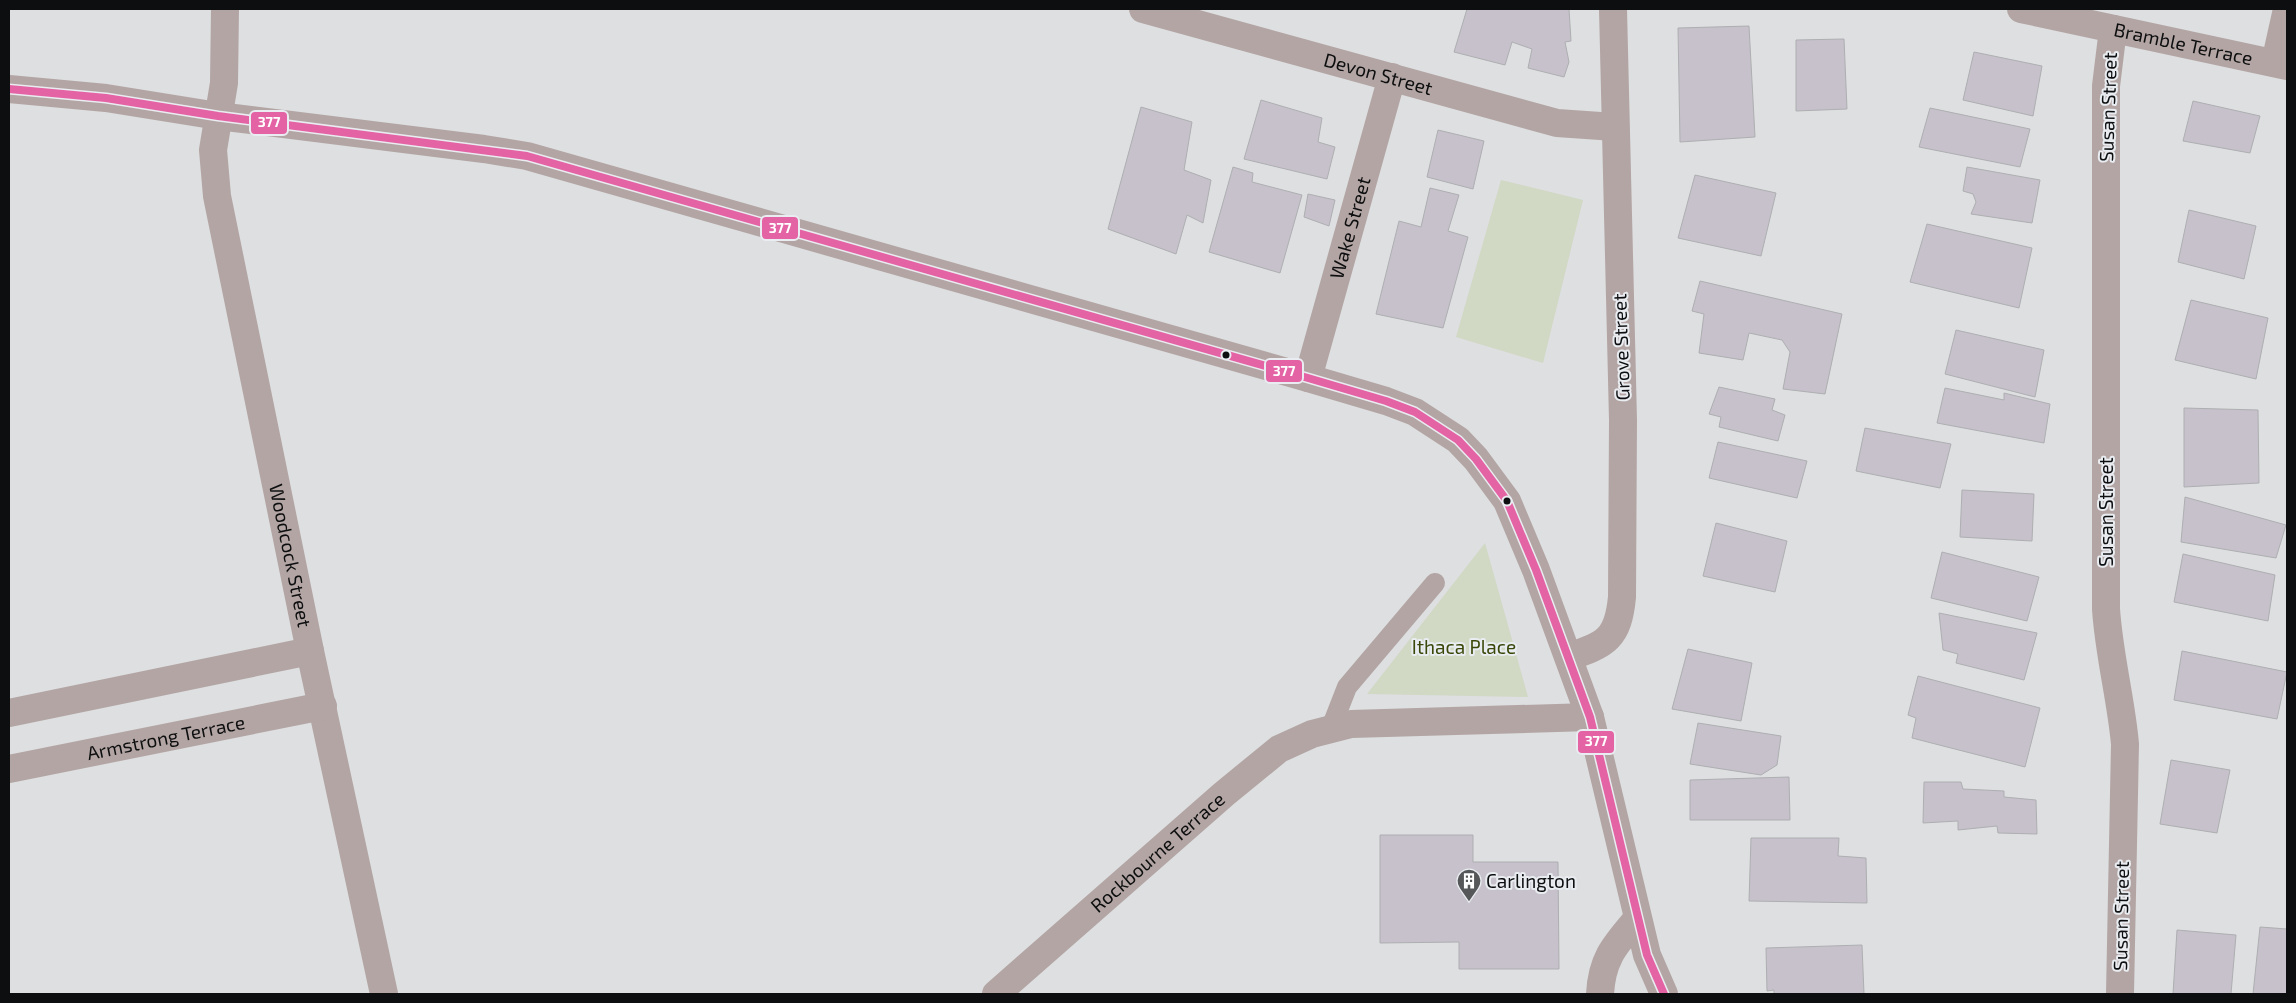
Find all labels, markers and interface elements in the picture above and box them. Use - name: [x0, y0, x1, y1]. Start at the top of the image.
- street label: Bramble Terrace: [2112, 17, 2255, 69]
- street label: Devon Street: [1321, 47, 1435, 99]
- street label: Susan Street: [2094, 52, 2121, 162]
- line badge: 377: [250, 111, 288, 135]
- text: 377: [258, 113, 281, 130]
- street label: Wake Street: [1324, 174, 1375, 281]
- line badge: 377: [761, 216, 799, 240]
- text: 377: [769, 219, 792, 236]
- street label: Grove Street: [1607, 293, 1634, 401]
- unlabelled marker: [1221, 350, 1231, 360]
- line badge: 377: [1265, 359, 1303, 383]
- text: 377: [1273, 362, 1296, 379]
- street label: Susan Street: [2094, 457, 2117, 567]
- street label: Woodcock Street: [265, 482, 317, 629]
- unlabelled marker: [1502, 496, 1512, 506]
- park label: Ithaca Place: [1412, 635, 1516, 658]
- street label: Armstrong Terrace: [85, 710, 247, 764]
- line badge: 377: [1577, 730, 1615, 754]
- text: 377: [1585, 732, 1608, 749]
- street label: Rockbourne Terrace: [1086, 787, 1229, 917]
- street label: Susan Street: [2108, 861, 2133, 971]
- building icon: Carlington: [1456, 868, 1482, 902]
- place label: Carlington: [1486, 869, 1576, 892]

